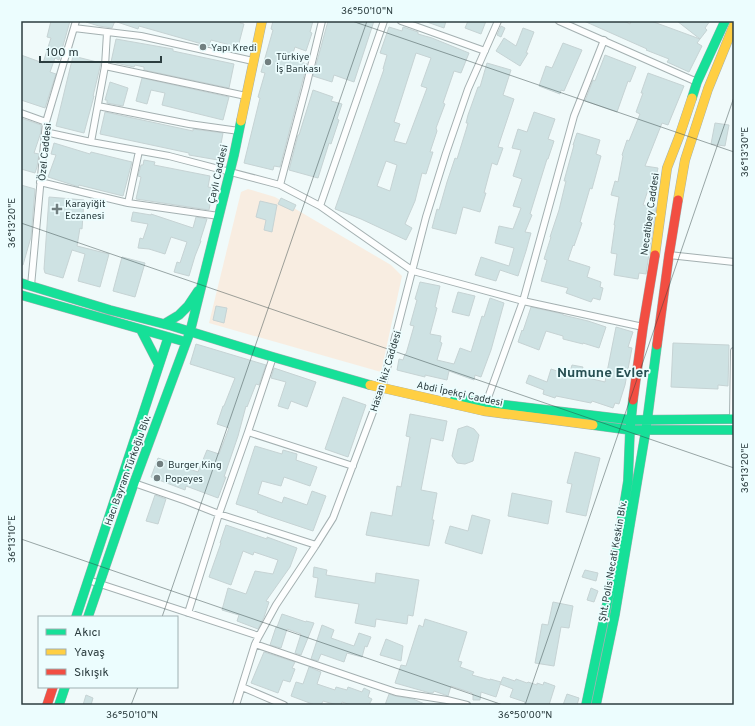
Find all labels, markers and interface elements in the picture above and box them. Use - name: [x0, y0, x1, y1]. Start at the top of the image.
- text: 36°50'10"N: [341, 5, 393, 18]
- scale bar: [40, 38, 161, 64]
- marker: Yapı Kredi: [198, 42, 208, 52]
- place label: Yapı Kredi: [211, 42, 257, 55]
- text: 100 m: [46, 45, 79, 61]
- place label: Türkiye İş Bankası: [276, 51, 321, 76]
- marker: Türkiye İş Bankası: [263, 57, 273, 67]
- street label: Özel Caddesi: [36, 123, 55, 182]
- text: 36°13'30"E: [739, 127, 752, 177]
- street label: Çaylı Caddesi: [205, 144, 232, 205]
- street label: Necatibey Caddesi: [638, 172, 663, 256]
- text: 36°13'20"E: [6, 198, 19, 248]
- place label: Karayiğit Eczanesi: [65, 198, 106, 223]
- marker: Karayiğit Eczanesi: [52, 204, 62, 214]
- street label: Hasan İkiz Caddesi: [368, 330, 405, 413]
- district label: Numune Evler: [557, 365, 649, 382]
- street label: Abdi İpekçi Caddesi: [415, 379, 504, 410]
- street label: Hacı Bayram Türkoğlu Blv.: [102, 414, 154, 528]
- text: 36°13'20"E: [739, 443, 752, 493]
- marker: Burger King: [155, 459, 165, 469]
- place label: Burger King: [168, 459, 222, 472]
- marker: Popeyes: [152, 473, 162, 483]
- place label: Popeyes: [165, 473, 203, 486]
- street label: Şht. Polis Necati Keskin Blv.: [596, 500, 631, 623]
- text: 36°13'10"E: [6, 515, 19, 563]
- legend: [38, 616, 178, 688]
- text: Akıcı: [74, 625, 101, 641]
- text: Yavaş: [74, 645, 105, 661]
- text: Sıkışık: [74, 665, 109, 681]
- text: 36°50'10"N: [106, 709, 158, 722]
- text: 36°50'00"N: [498, 709, 552, 722]

